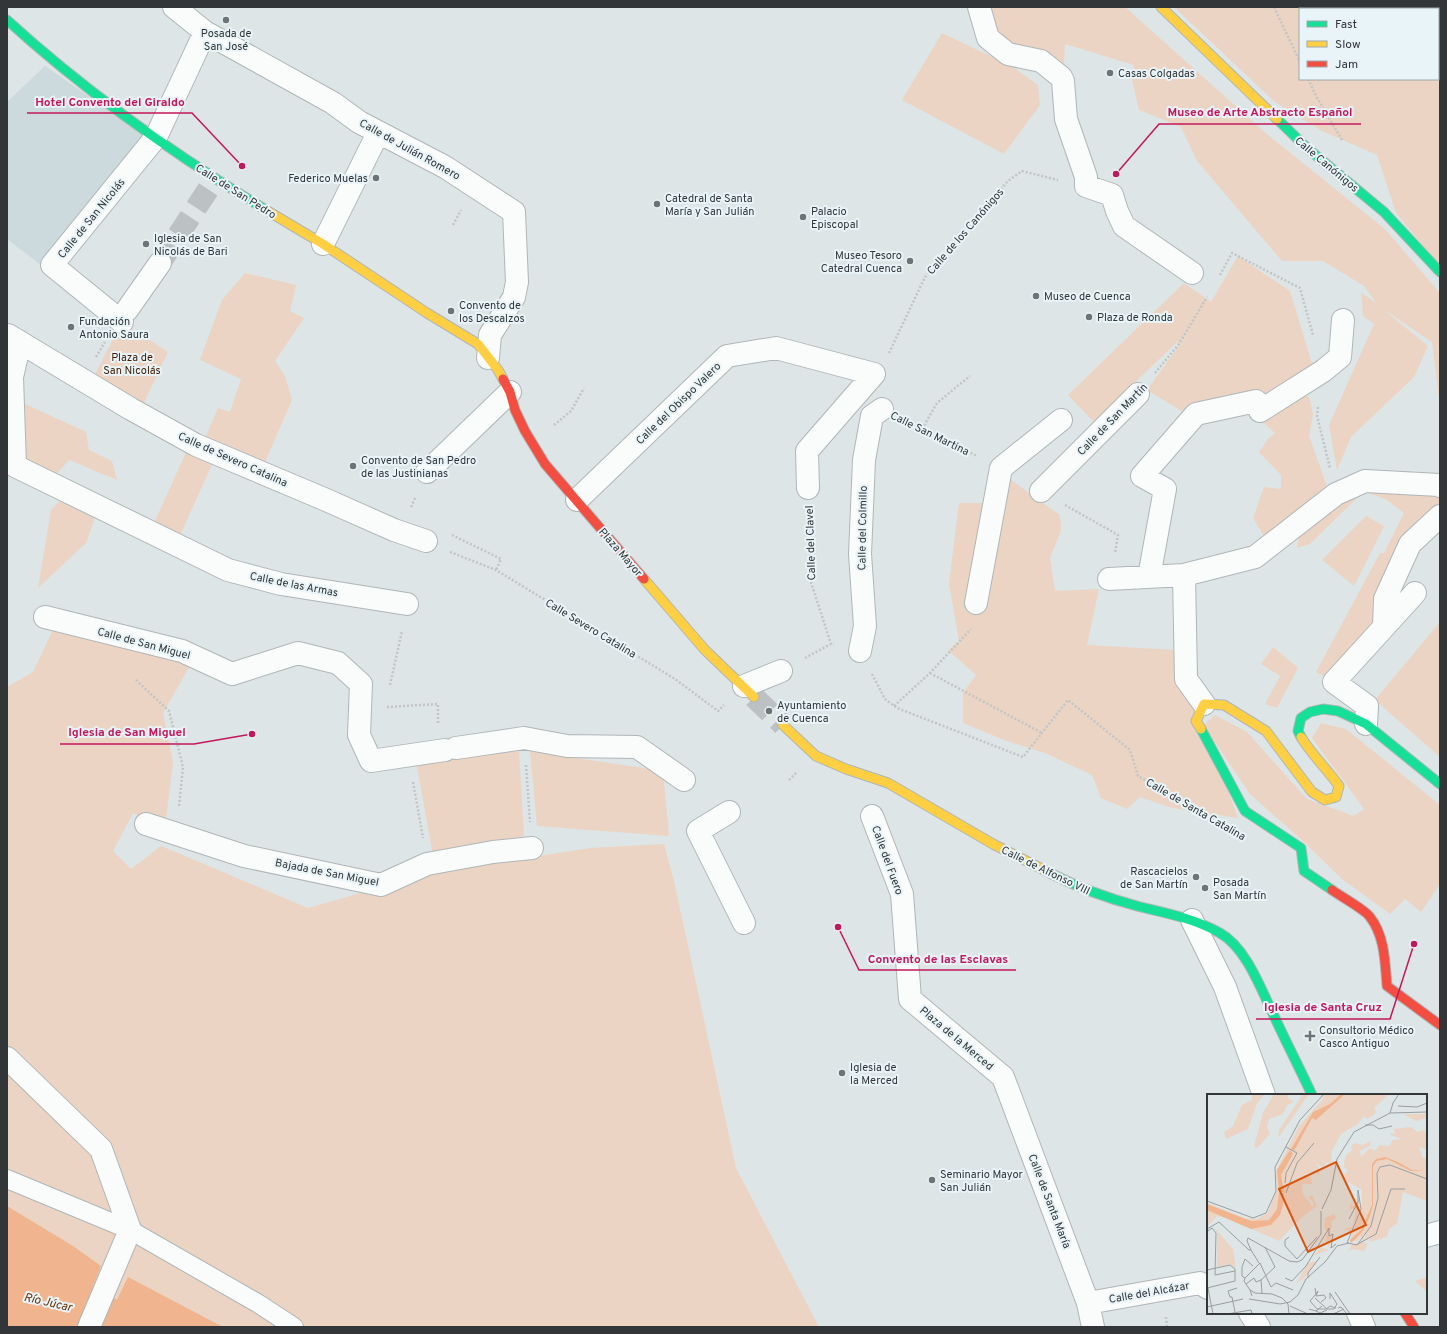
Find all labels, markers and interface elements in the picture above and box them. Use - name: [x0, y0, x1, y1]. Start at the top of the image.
- legend: [1299, 8, 1439, 80]
- marker: Posada de San José: [221, 15, 231, 25]
- text: Fast: [1335, 17, 1357, 33]
- place label: Posada de San José: [201, 27, 251, 54]
- text: Slow: [1335, 37, 1361, 53]
- text: Jam: [1335, 57, 1358, 73]
- place label: Casas Colgadas: [1118, 67, 1195, 81]
- marker: Casas Colgadas: [1105, 68, 1115, 78]
- callout: Hotel Convento del Giraldo: [27, 89, 192, 113]
- text: Hotel Convento del Giraldo: [35, 95, 185, 111]
- callout: Museo de Arte Abstracto Español: [1159, 100, 1361, 124]
- text: Museo de Arte Abstracto Español: [1167, 105, 1353, 121]
- street label: Calle de Julián Romero: [357, 116, 462, 183]
- street label: Calle Canónigos: [1292, 134, 1361, 196]
- street label: Calle de San Pedro: [193, 161, 278, 222]
- place label: Federico Muelas: [288, 172, 368, 186]
- marker: Federico Muelas: [371, 173, 381, 183]
- street label: Calle de San Nicolás: [55, 176, 128, 262]
- street label: Calle de los Canónigos: [924, 185, 1007, 278]
- place label: Catedral de Santa María y San Julián: [665, 192, 754, 219]
- marker: Catedral de Santa María y San Julián: [652, 199, 662, 209]
- place label: Palacio Episcopal: [811, 205, 858, 232]
- marker: Palacio Episcopal: [798, 212, 808, 222]
- place label: Iglesia de San Nicolás de Bari: [154, 232, 228, 259]
- marker: Iglesia de San Nicolás de Bari: [141, 239, 151, 249]
- place label: Museo Tesoro Catedral Cuenca: [821, 249, 902, 276]
- marker: Museo Tesoro Catedral Cuenca: [905, 256, 915, 266]
- place label: Museo de Cuenca: [1044, 290, 1131, 304]
- marker: Museo de Cuenca: [1031, 291, 1041, 301]
- place label: Convento de los Descalzos: [459, 299, 525, 326]
- marker: Convento de los Descalzos: [446, 306, 456, 316]
- place label: Plaza de Ronda: [1097, 311, 1173, 325]
- marker: Plaza de Ronda: [1084, 312, 1094, 322]
- place label: Fundación Antonio Saura: [79, 315, 149, 342]
- marker: Fundación Antonio Saura: [66, 322, 76, 332]
- park label: Plaza de San Nicolás: [103, 351, 161, 378]
- street label: Calle del Obispo Valero: [633, 359, 724, 448]
- street label: Calle de San Martín: [1075, 381, 1151, 459]
- street label: Calle San Martina: [888, 409, 972, 459]
- street label: Calle de Severo Catalina: [176, 429, 290, 491]
- place label: Convento de San Pedro de las Justinianas: [361, 454, 476, 481]
- marker: Convento de San Pedro de las Justinianas: [348, 461, 358, 471]
- street label: Calle del Colmillo: [855, 485, 871, 571]
- street label: Calle del Clavel: [803, 505, 819, 581]
- street label: Plaza Mayor: [595, 525, 646, 580]
- street label: Calle de las Armas: [248, 570, 339, 600]
- street label: Calle Severo Catalina: [542, 596, 639, 662]
- street label: Calle de San Miguel: [96, 625, 192, 663]
- place label: Ayuntamiento de Cuenca: [777, 699, 846, 726]
- marker: Ayuntamiento de Cuenca: [764, 706, 774, 716]
- callout: Iglesia de San Miguel: [60, 720, 194, 744]
- text: Iglesia de San Miguel: [68, 725, 186, 741]
- street label: Calle de Santa Catalina: [1143, 776, 1248, 844]
- street label: Calle del Fuero: [868, 824, 906, 897]
- street label: Calle de Alfonso VIII: [999, 843, 1092, 898]
- street label: Bajada de San Miguel: [274, 856, 380, 890]
- place label: Rascacielos de San Martín: [1120, 865, 1188, 892]
- marker: Rascacielos de San Martín: [1191, 872, 1201, 882]
- place label: Posada San Martín: [1213, 876, 1266, 903]
- marker: Posada San Martín: [1200, 883, 1210, 893]
- callout: Convento de las Esclavas: [859, 946, 1016, 970]
- text: Convento de las Esclavas: [868, 952, 1008, 968]
- callout: Iglesia de Santa Cruz: [1256, 995, 1390, 1019]
- text: Iglesia de Santa Cruz: [1264, 1000, 1382, 1016]
- street label: Plaza de la Merced: [917, 1004, 996, 1074]
- place label: Consultorio Médico Casco Antiguo: [1319, 1024, 1414, 1051]
- marker: Consultorio Médico Casco Antiguo: [1304, 1030, 1316, 1042]
- place label: Iglesia de la Merced: [850, 1061, 898, 1088]
- marker: Iglesia de la Merced: [837, 1068, 847, 1078]
- inset map: [1207, 1094, 1427, 1314]
- street label: Calle de Santa María: [1025, 1152, 1074, 1251]
- place label: Seminario Mayor San Julián: [940, 1168, 1024, 1195]
- marker: Seminario Mayor San Julián: [927, 1175, 937, 1185]
- street label: Calle del Alcázar: [1108, 1279, 1191, 1307]
- water label: Río Júcar: [22, 1290, 75, 1317]

